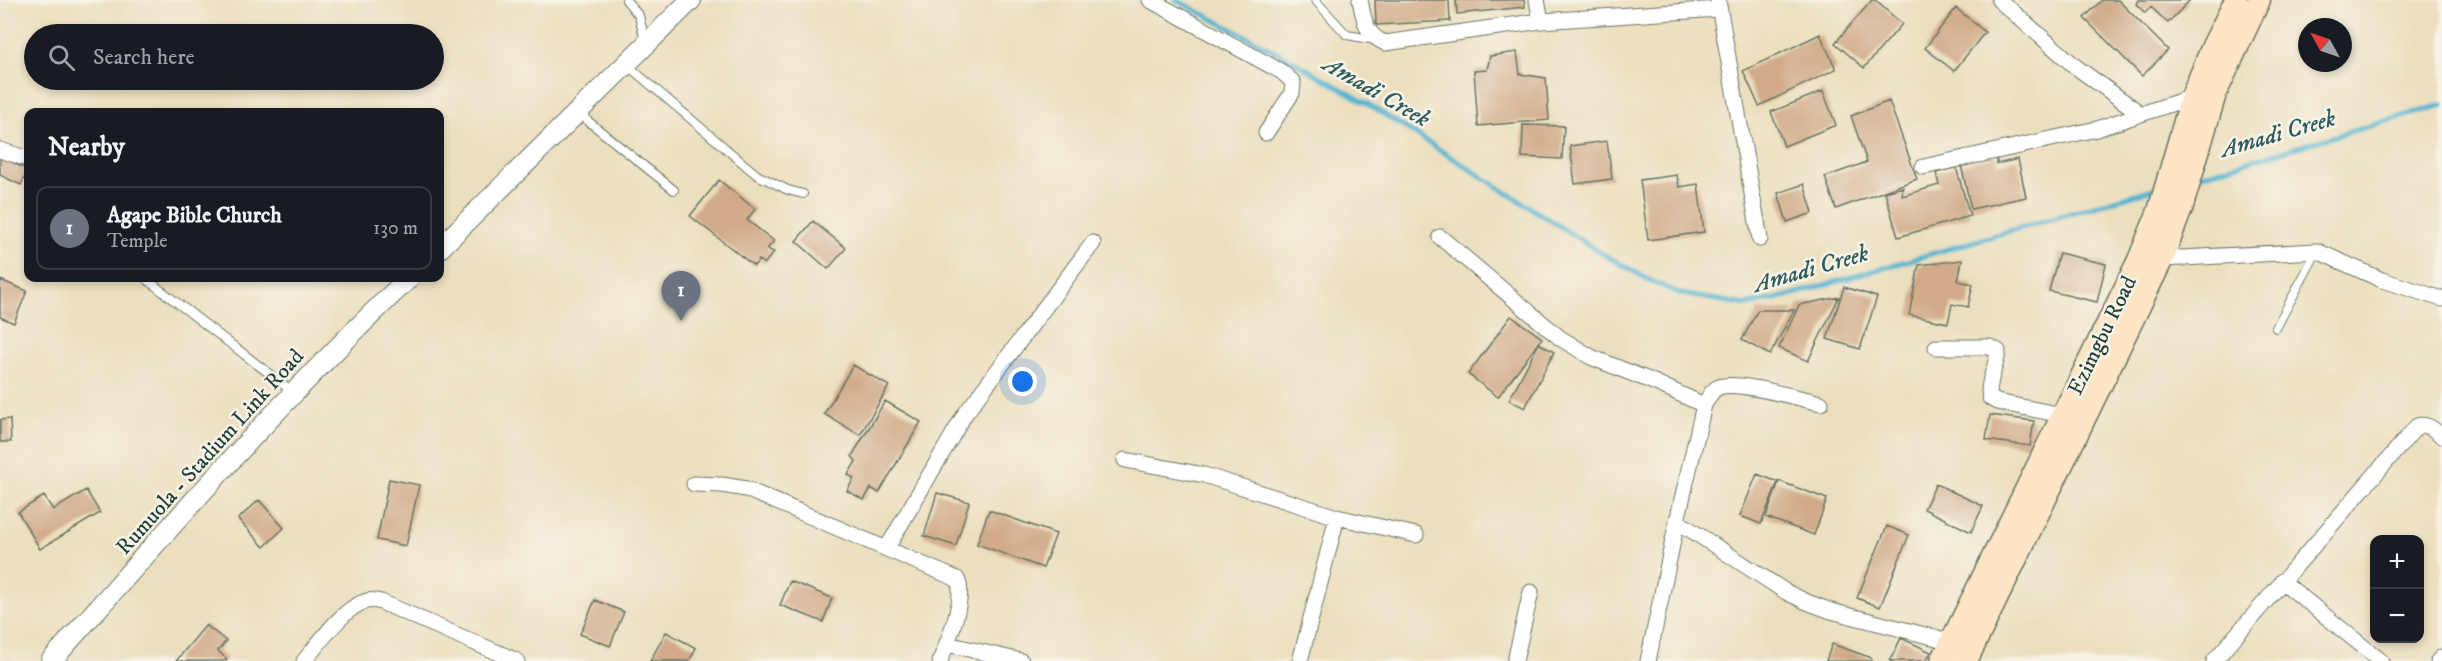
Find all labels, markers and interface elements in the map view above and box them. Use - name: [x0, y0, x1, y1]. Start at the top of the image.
- north arrow: [2298, 18, 2352, 72]
- search box: [24, 24, 444, 90]
- icon: search: [45, 41, 78, 74]
- text: Search here: [93, 44, 195, 71]
- water label: Amadi Creek: [1315, 48, 1435, 134]
- water label: Amadi Creek: [2214, 103, 2339, 165]
- text: Nearby: [48, 131, 125, 164]
- text: Agape Bible Church: [107, 202, 282, 229]
- text: 1: [66, 216, 73, 241]
- text: 130 m: [373, 216, 418, 241]
- text: Temple: [107, 229, 168, 254]
- water label: Amadi Creek: [1747, 238, 1872, 300]
- pin: 1: [662, 272, 700, 321]
- street label: Ezimgbu Road: [2062, 272, 2143, 400]
- street label: Rumuola - Stadium Link Road: [110, 343, 310, 561]
- your location: [1008, 367, 1037, 396]
- map controls: [2370, 535, 2424, 643]
- button: +: [2370, 535, 2424, 589]
- button: −: [2370, 589, 2424, 643]

